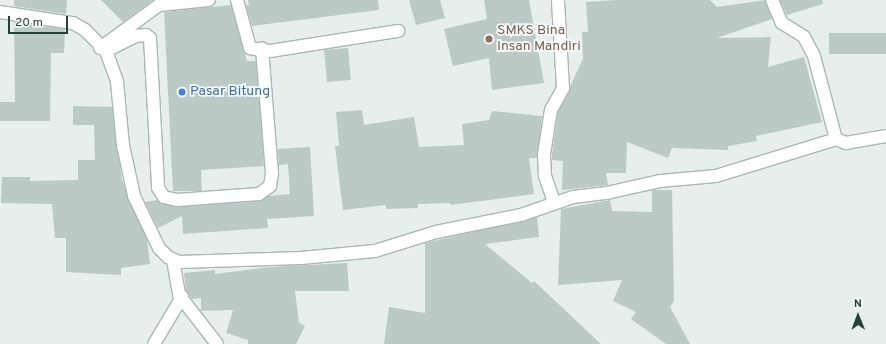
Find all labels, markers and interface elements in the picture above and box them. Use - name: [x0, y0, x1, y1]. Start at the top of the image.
- scale bar: [10, 8, 70, 34]
- text: 20 m: [15, 15, 43, 31]
- place label: SMKS Bina Insan Mandiri: [497, 23, 581, 56]
- marker: SMKS Bina Insan Mandiri: [484, 34, 494, 44]
- place label: Pasar Bitung: [190, 84, 270, 100]
- marker: Pasar Bitung: [177, 87, 187, 97]
- north arrow: [838, 296, 878, 336]
- text: N: [854, 297, 862, 311]

